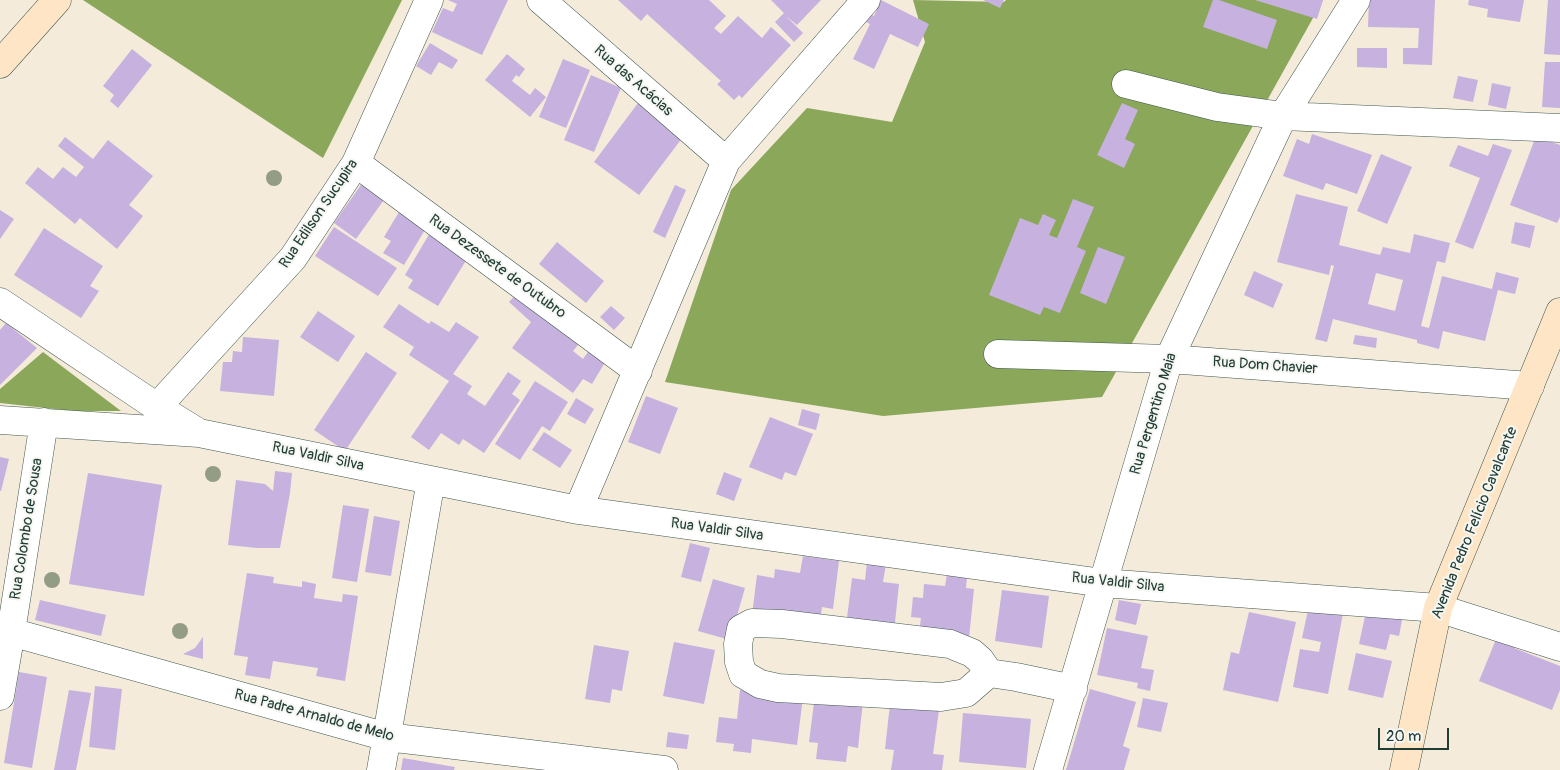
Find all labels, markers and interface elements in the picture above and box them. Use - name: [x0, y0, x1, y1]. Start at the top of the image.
- street label: Rua das Acácias: [590, 42, 676, 120]
- street label: Rua Edilson Sucupira: [276, 156, 362, 272]
- street label: Rua Dezessete de Outubro: [425, 211, 569, 323]
- street label: Rua Pergentino Maia: [1127, 351, 1181, 477]
- street label: Rua Dom Chavier: [1212, 353, 1318, 379]
- street label: Avenida Pedro Felício Cavalcante: [1428, 424, 1522, 622]
- street label: Rua Valdir Silva: [270, 438, 366, 476]
- street label: Rua Colombo de Sousa: [7, 457, 47, 601]
- street label: Rua Valdir Silva: [670, 515, 764, 545]
- street label: Rua Valdir Silva: [1071, 569, 1165, 597]
- street label: Rua Padre Arnaldo de Melo: [232, 686, 396, 746]
- scale bar: [1380, 718, 1451, 750]
- text: 20 m: [1386, 727, 1421, 746]

